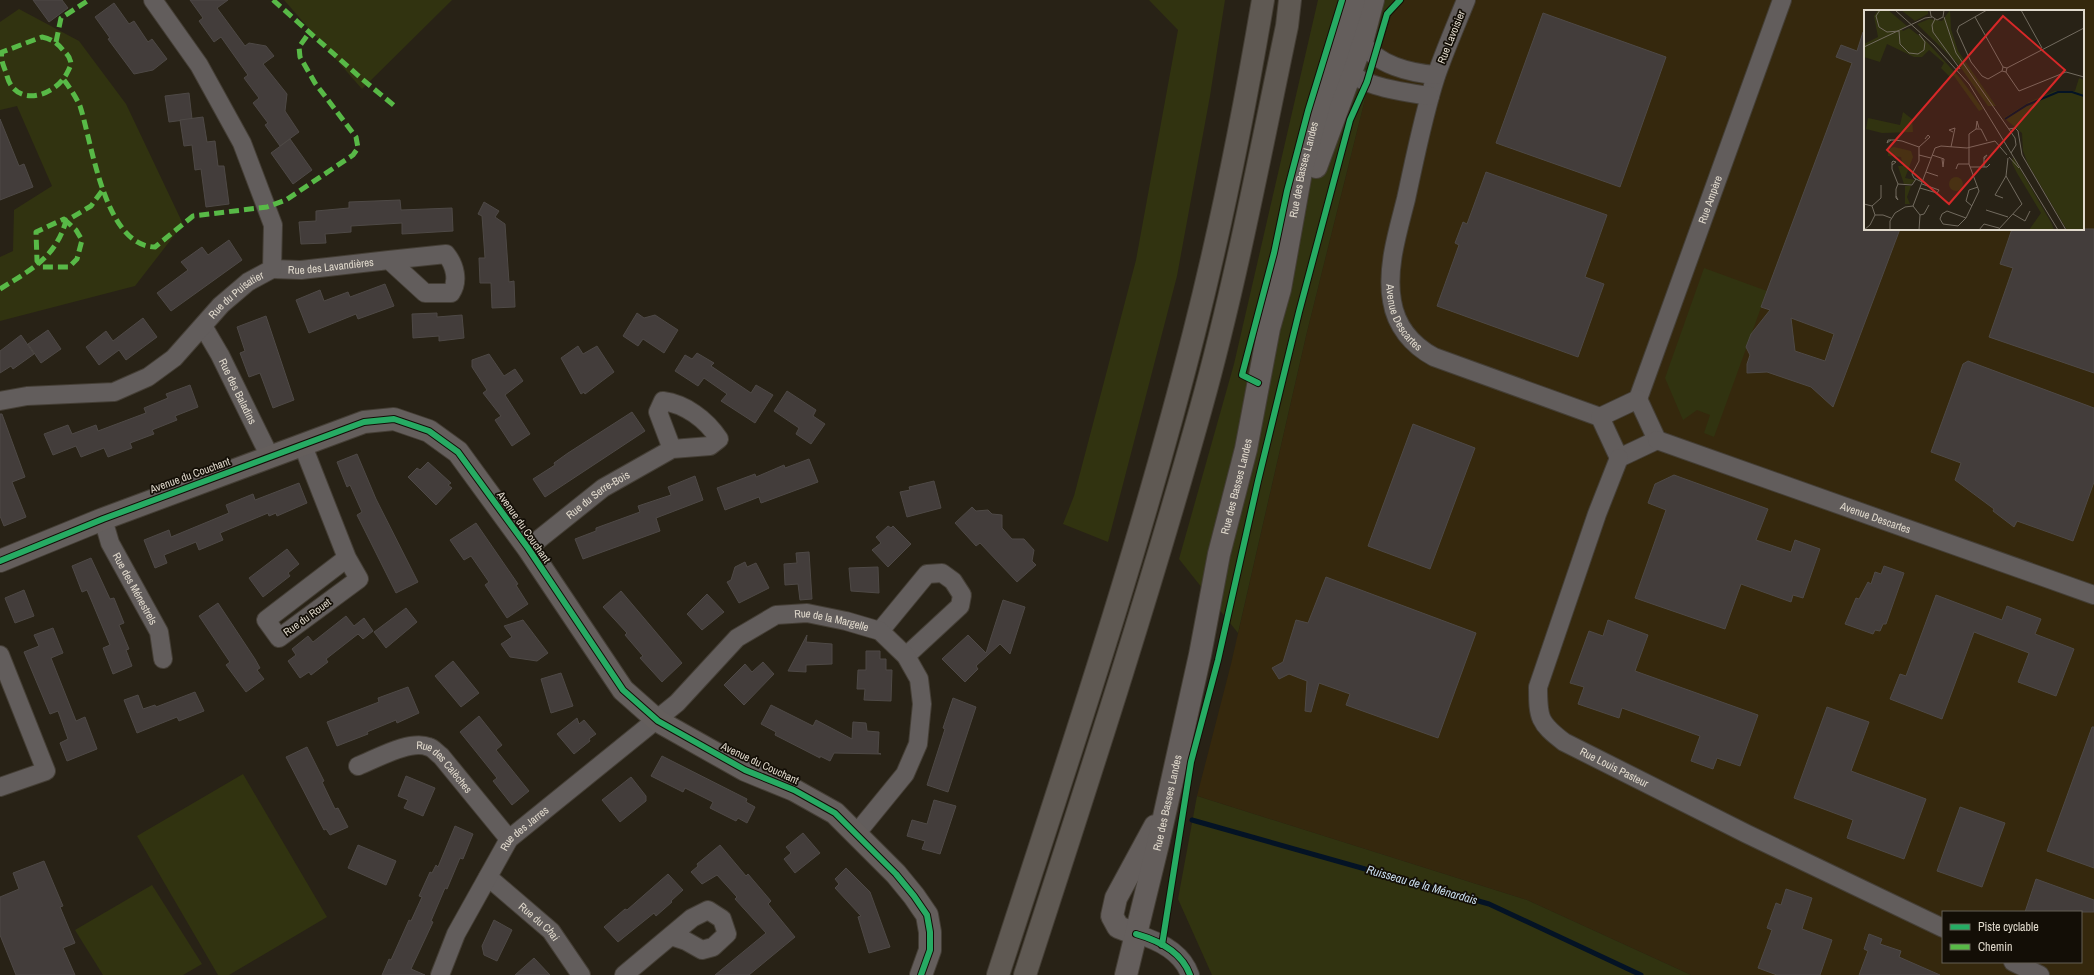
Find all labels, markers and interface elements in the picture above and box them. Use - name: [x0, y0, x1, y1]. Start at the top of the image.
- street label: Rue Lavoisier: [1434, 8, 1468, 66]
- inset map: [1864, 10, 2084, 230]
- street label: Rue des Basses Landes: [1286, 120, 1321, 219]
- street label: Rue Ampère: [1695, 174, 1725, 226]
- street label: Rue des Lavandières: [288, 255, 375, 277]
- street label: Rue du Puisatier: [205, 268, 266, 321]
- street label: Avenue Descartes: [1383, 283, 1426, 354]
- street label: Rue des Baladins: [216, 356, 260, 427]
- street label: Rue des Basses Landes: [1217, 437, 1255, 536]
- street label: Avenue du Couchant: [147, 454, 232, 496]
- street label: Rue du Serre-Bois: [563, 467, 632, 522]
- street label: Avenue du Couchant: [494, 488, 554, 566]
- street label: Avenue Descartes: [1838, 498, 1913, 537]
- street label: Rue des Ménestrels: [110, 550, 161, 628]
- street label: Rue du Rouet: [280, 595, 334, 639]
- street label: Rue de la Margelle: [794, 606, 870, 634]
- street label: Rue des Calèches: [416, 738, 476, 796]
- street label: Avenue du Couchant: [718, 738, 802, 787]
- street label: Rue Louis Pasteur: [1578, 744, 1651, 790]
- street label: Rue des Basses Landes: [1150, 753, 1185, 852]
- street label: Rue des Jarres: [497, 803, 552, 853]
- water label: Ruisseau de la Ménardais: [1365, 861, 1479, 909]
- street label: Rue du Chai: [516, 899, 563, 944]
- legend: [1942, 911, 2082, 963]
- text: Piste cyclable: [1978, 919, 2039, 935]
- text: Chemin: [1978, 939, 2012, 955]

